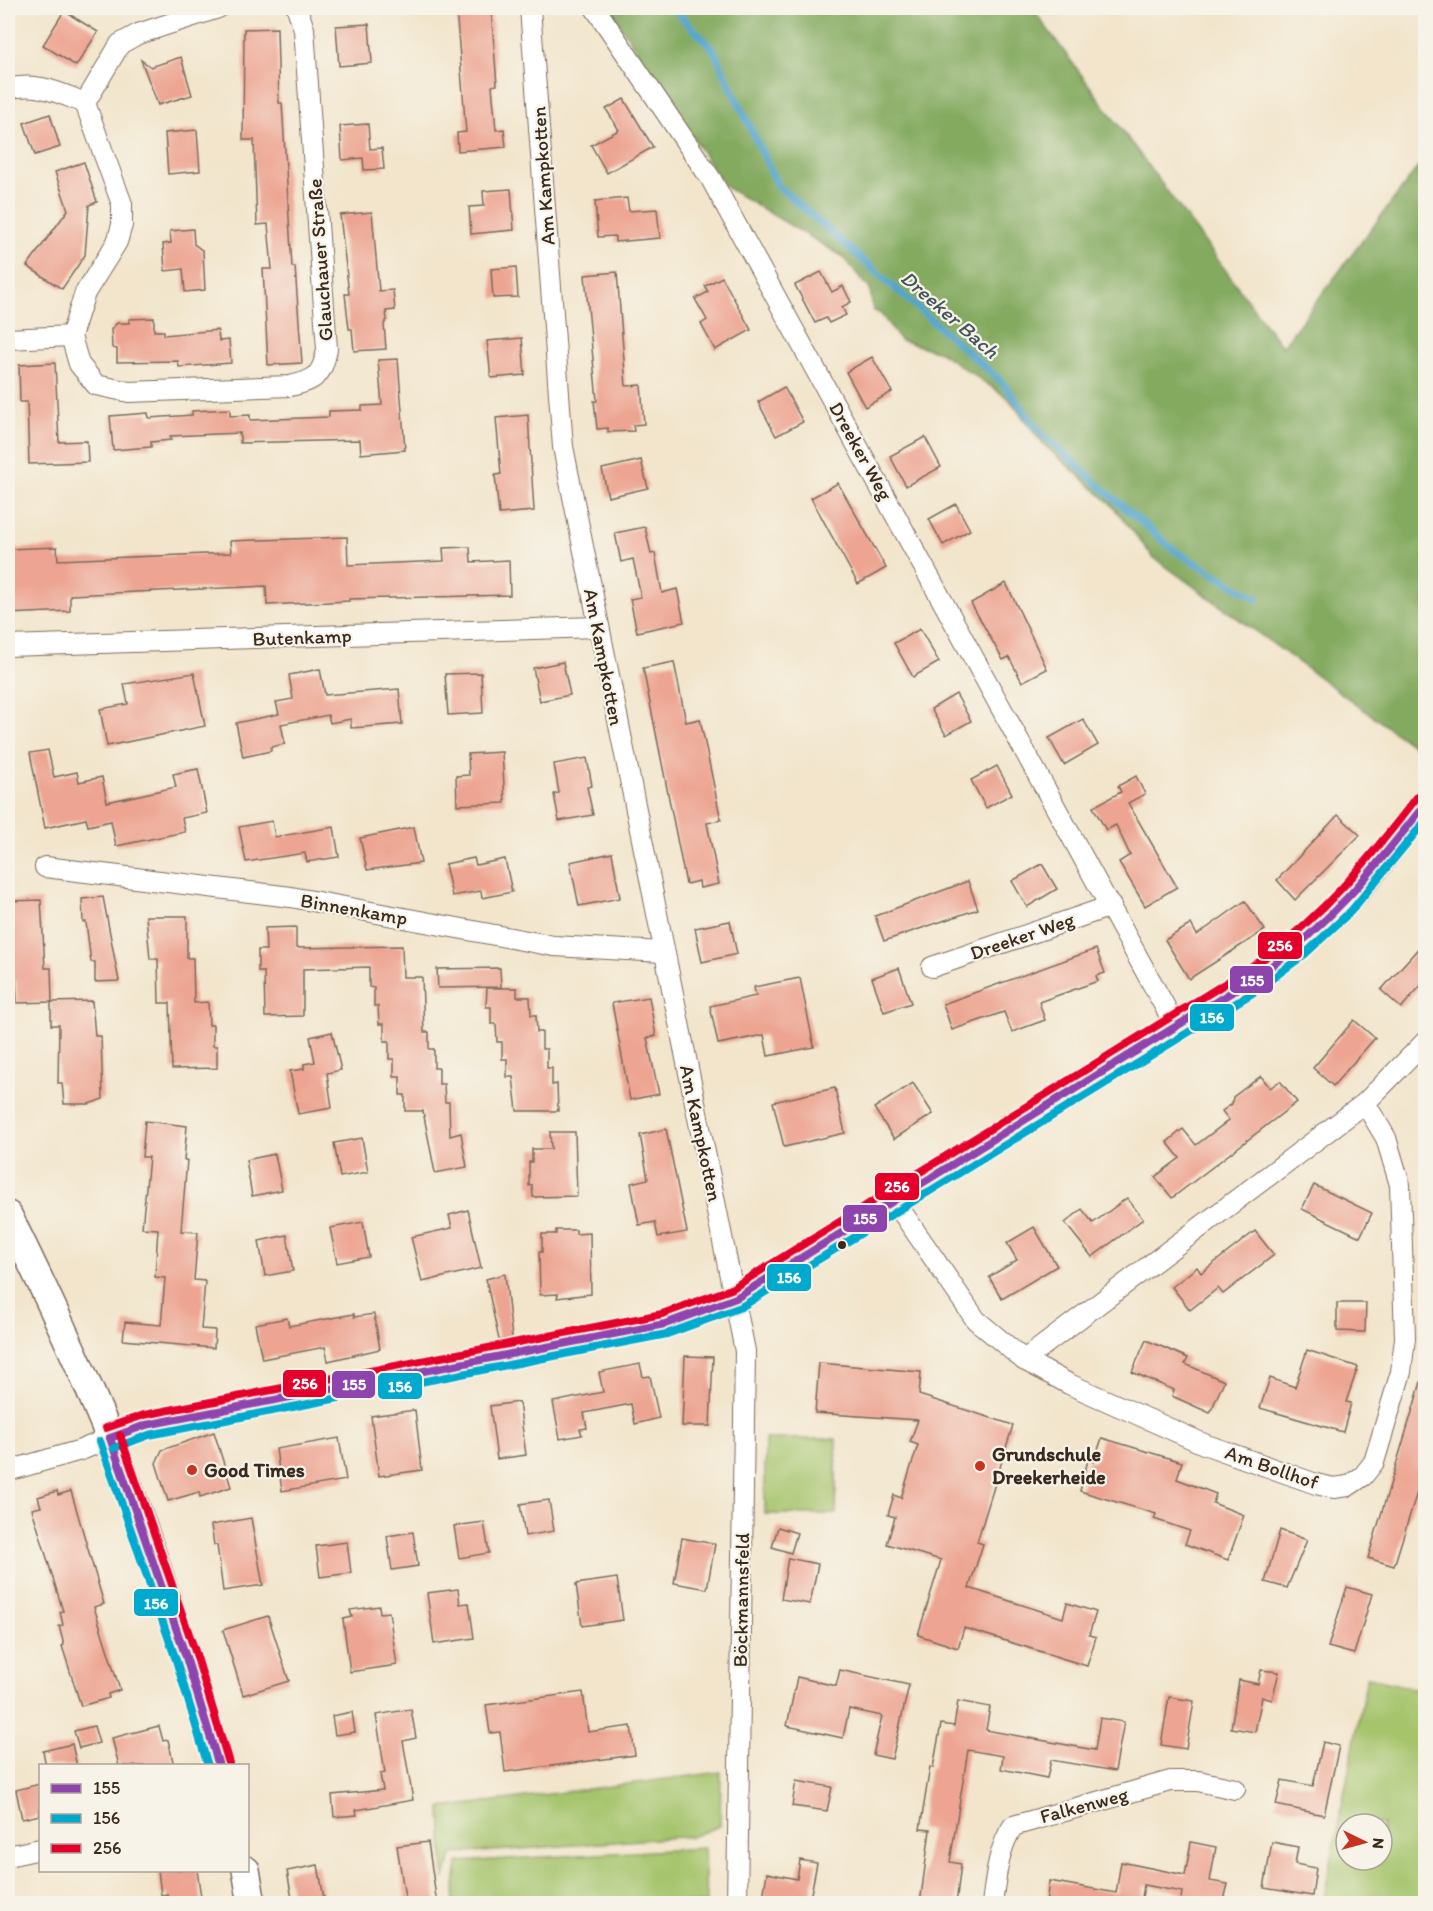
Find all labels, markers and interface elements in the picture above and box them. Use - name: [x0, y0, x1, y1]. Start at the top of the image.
- street label: Am Kampkotten: [526, 105, 560, 246]
- street label: Glauchauer Straße: [302, 178, 338, 342]
- water label: Dreeker Bach: [896, 265, 1004, 363]
- street label: Dreeker Weg: [824, 398, 898, 505]
- street label: Am Kampkotten: [579, 586, 629, 728]
- street label: Butenkamp: [252, 623, 352, 651]
- street label: Binnenkamp: [299, 888, 409, 930]
- street label: Dreeker Weg: [967, 907, 1078, 965]
- line badge: 256: [1257, 931, 1303, 960]
- text: 256: [1267, 936, 1293, 955]
- line badge: 155: [1229, 965, 1274, 994]
- text: 155: [1240, 971, 1265, 990]
- line badge: 156: [1189, 1003, 1235, 1032]
- text: 156: [1200, 1008, 1225, 1027]
- street label: Am Kampkotten: [675, 1063, 727, 1204]
- line badge: 256: [874, 1172, 920, 1201]
- text: 256: [884, 1177, 910, 1196]
- line badge: 155: [842, 1204, 888, 1233]
- text: 155: [853, 1209, 878, 1228]
- unlabelled marker: [836, 1239, 848, 1251]
- line badge: 156: [766, 1263, 812, 1292]
- text: 156: [777, 1268, 802, 1287]
- line badge: 256: [282, 1369, 327, 1398]
- line badge: 155: [331, 1370, 376, 1399]
- line badge: 156: [377, 1372, 423, 1400]
- text: 256: [292, 1374, 318, 1393]
- text: 155: [342, 1375, 367, 1394]
- text: 156: [388, 1377, 413, 1396]
- street label: Am Bollhof: [1222, 1440, 1322, 1494]
- place label: Grundschule Dreekerheide: [992, 1442, 1106, 1489]
- place label: Good Times: [204, 1458, 305, 1482]
- marker: Grundschule Dreekerheide: [973, 1459, 987, 1473]
- marker: Good Times: [185, 1463, 199, 1477]
- street label: Böckmannsfeld: [728, 1532, 754, 1667]
- line badge: 156: [133, 1588, 179, 1617]
- text: 156: [144, 1594, 169, 1613]
- legend: [39, 1764, 249, 1872]
- text: 155: [93, 1777, 120, 1799]
- street label: Falkenweg: [1037, 1782, 1131, 1828]
- text: 156: [93, 1807, 120, 1829]
- north arrow: [1334, 1812, 1394, 1872]
- text: 256: [93, 1837, 121, 1859]
- text: N: [1369, 1837, 1388, 1849]

